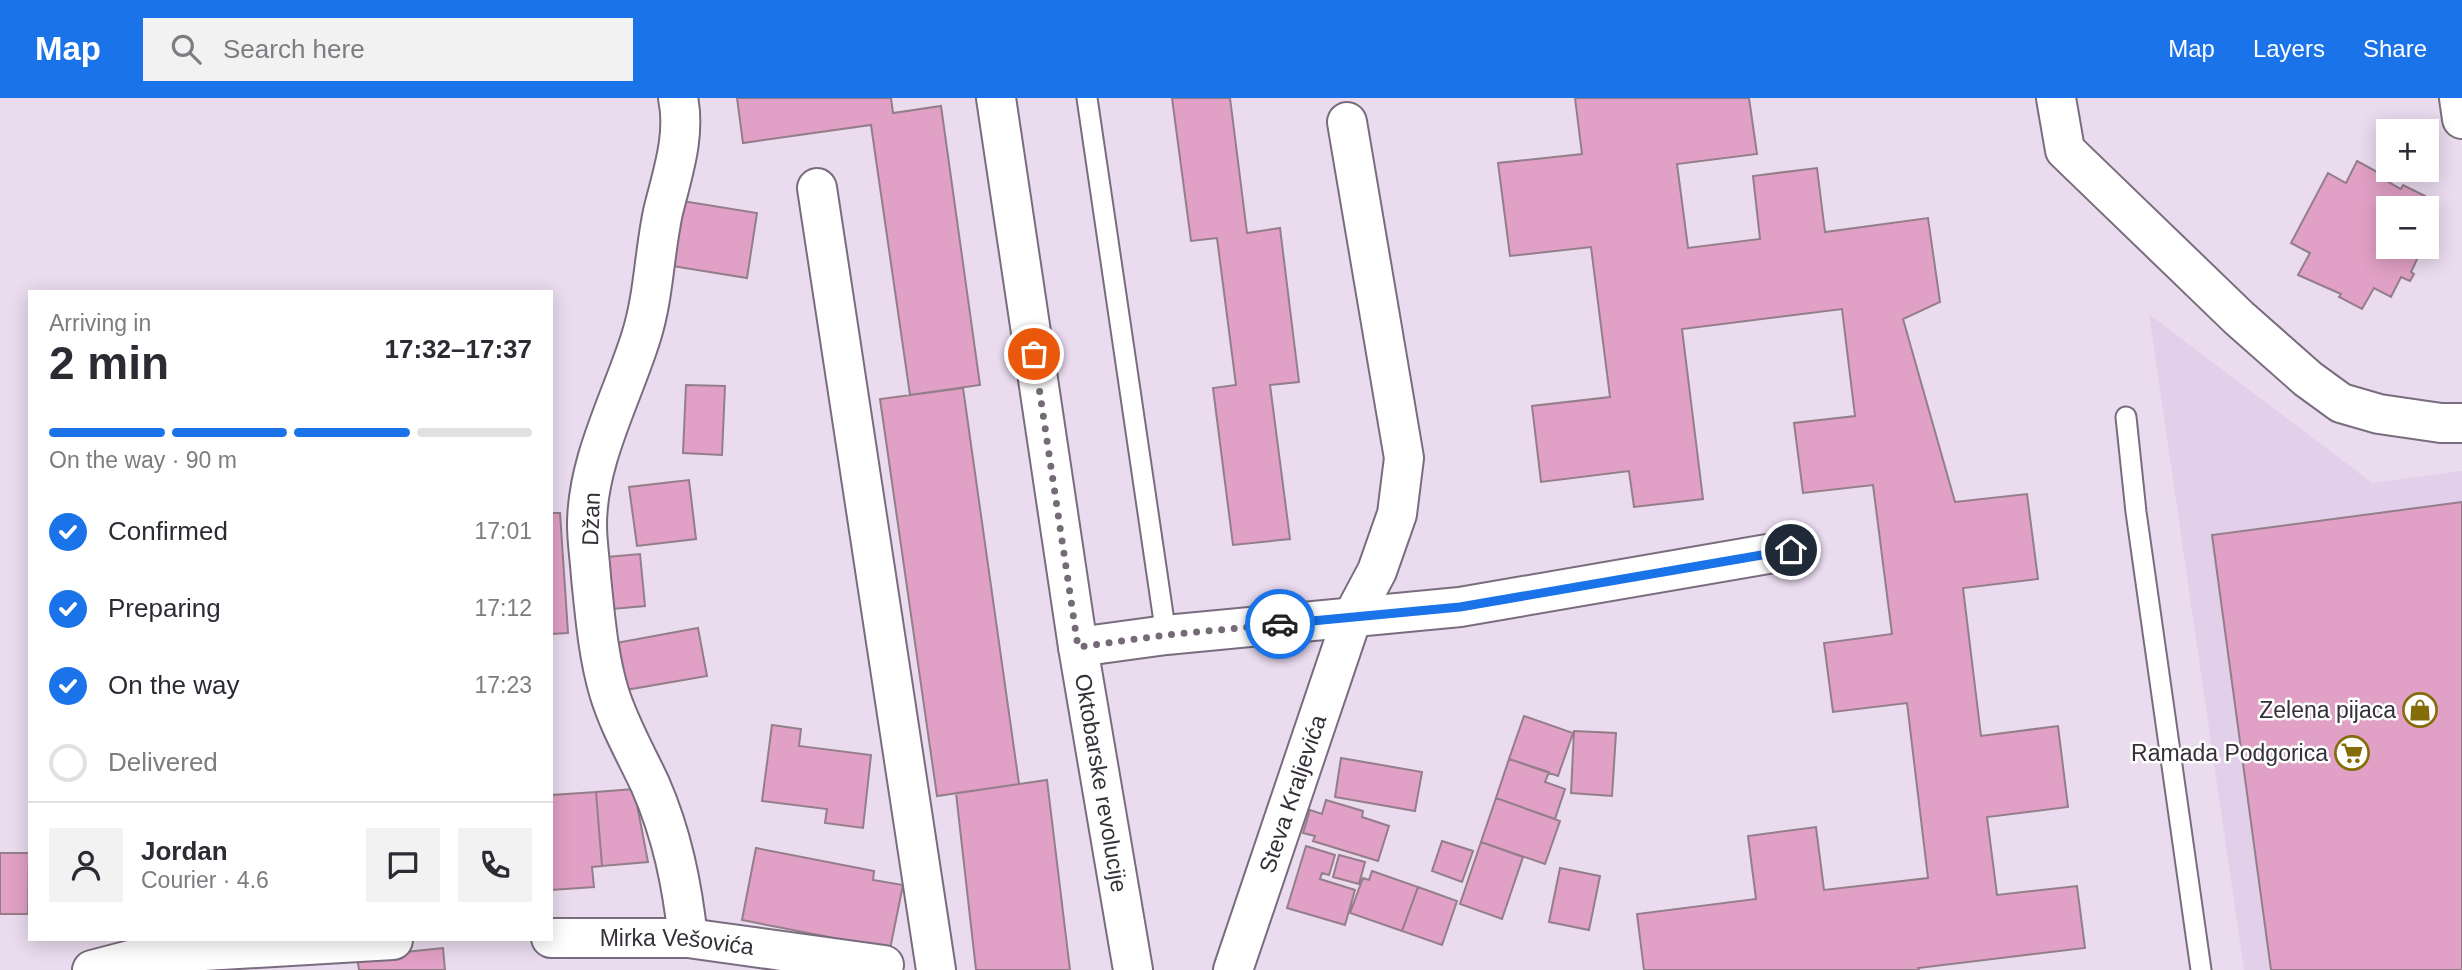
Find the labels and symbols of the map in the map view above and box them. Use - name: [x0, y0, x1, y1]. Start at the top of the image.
- pin: [1004, 324, 1064, 384]
- street label: Džan: [577, 492, 605, 546]
- pin: [1761, 520, 1821, 580]
- courier: [1245, 589, 1315, 659]
- street label: Oktobarske revolucije: [1070, 672, 1133, 894]
- shop icon: Zelena pijaca: [2401, 691, 2439, 729]
- place label: Zelena pijaca: [2259, 697, 2396, 723]
- street label: Steva Kraljevića: [1254, 711, 1331, 876]
- supermarket icon: Ramada Podgorica: [2333, 734, 2371, 772]
- place label: Ramada Podgorica: [2131, 740, 2328, 766]
- street label: Mirka Vešovića: [600, 925, 756, 960]

